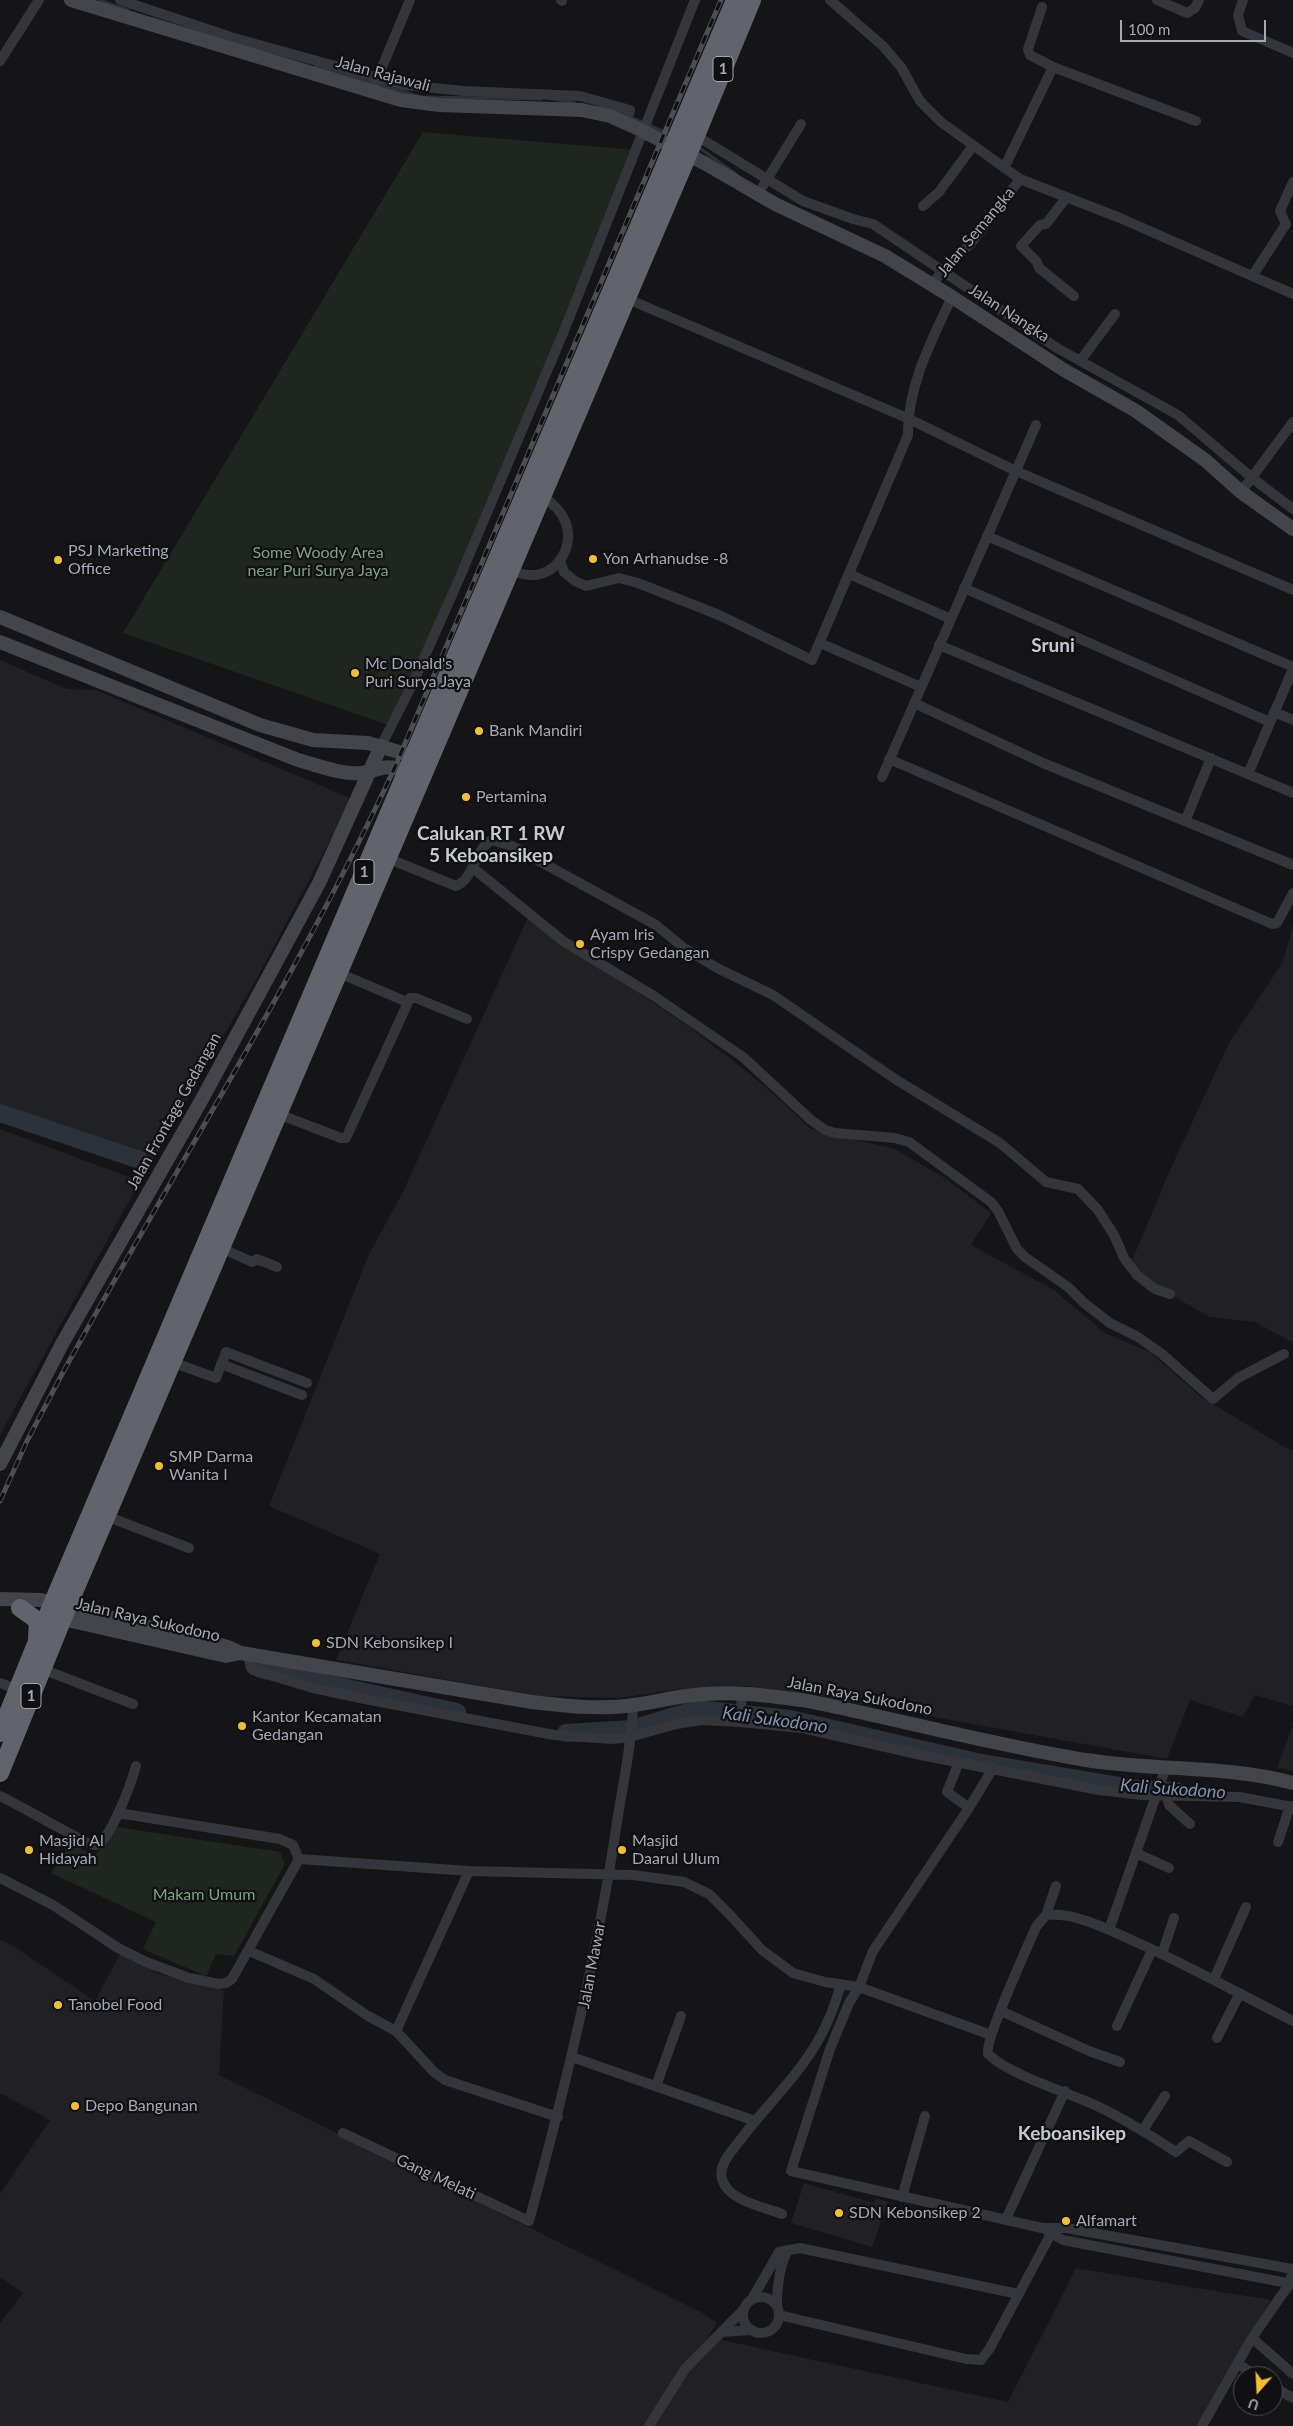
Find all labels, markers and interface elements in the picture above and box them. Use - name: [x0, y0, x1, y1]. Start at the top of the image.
- scale bar: [1123, 10, 1269, 42]
- text: 100 m: [1128, 20, 1170, 38]
- street label: Jalan Rajawali: [334, 52, 432, 96]
- road number: 1: [713, 56, 733, 82]
- street label: Jalan Semangka: [933, 183, 1019, 281]
- street label: Jalan Nangka: [965, 280, 1053, 346]
- place label: PSJ Marketing Office: [68, 541, 169, 579]
- park label: Some Woody Area near Puri Surya Jaya: [247, 543, 389, 581]
- place label: Yon Arhanudse -8: [603, 549, 728, 569]
- marker: Yon Arhanudse -8: [587, 553, 599, 565]
- marker: PSJ Marketing Office: [52, 554, 64, 566]
- district label: Sruni: [1031, 635, 1075, 657]
- place label: Mc Donald's Puri Surya Jaya: [365, 654, 471, 692]
- marker: Mc Donald's Puri Surya Jaya: [349, 667, 361, 679]
- place label: Bank Mandiri: [489, 721, 582, 741]
- marker: Bank Mandiri: [473, 725, 485, 737]
- place label: Pertamina: [476, 787, 547, 807]
- marker: Pertamina: [460, 791, 472, 803]
- district label: Calukan RT 1 RW 5 Keboansikep: [417, 823, 565, 867]
- road number: 1: [354, 860, 374, 884]
- place label: Ayam Iris Crispy Gedangan: [590, 925, 709, 963]
- marker: Ayam Iris Crispy Gedangan: [574, 938, 586, 950]
- street label: Jalan Frontage Gedangan: [123, 1029, 225, 1193]
- place label: SMP Darma Wanita I: [169, 1447, 253, 1485]
- marker: SMP Darma Wanita I: [153, 1460, 165, 1472]
- street label: Jalan Raya Sukodono: [74, 1594, 222, 1646]
- place label: SDN Kebonsikep I: [326, 1633, 453, 1653]
- marker: SDN Kebonsikep I: [310, 1637, 322, 1649]
- street label: Jalan Raya Sukodono: [786, 1673, 934, 1719]
- road number: 1: [21, 1684, 41, 1708]
- water label: Kali Sukodono: [721, 1702, 829, 1738]
- place label: Kantor Kecamatan Gedangan: [252, 1707, 382, 1745]
- marker: Kantor Kecamatan Gedangan: [236, 1720, 248, 1732]
- water label: Kali Sukodono: [1119, 1775, 1227, 1803]
- place label: Masjid Al Hidayah: [39, 1831, 104, 1869]
- place label: Masjid Daarul Ulum: [632, 1831, 720, 1869]
- marker: Masjid Al Hidayah: [23, 1844, 35, 1856]
- marker: Masjid Daarul Ulum: [616, 1844, 628, 1856]
- park label: Makam Umum: [153, 1885, 255, 1905]
- street label: Jalan Mawar: [574, 1920, 610, 2010]
- place label: Tanobel Food: [68, 1995, 162, 2015]
- marker: Tanobel Food: [52, 1999, 64, 2011]
- place label: Depo Bangunan: [85, 2096, 198, 2116]
- marker: Depo Bangunan: [69, 2100, 81, 2112]
- district label: Keboansikep: [1018, 2123, 1126, 2145]
- street label: Gang Melati: [393, 2150, 479, 2204]
- place label: SDN Kebonsikep 2: [849, 2203, 981, 2223]
- marker: SDN Kebonsikep 2: [833, 2207, 845, 2219]
- place label: Alfamart: [1076, 2211, 1137, 2231]
- marker: Alfamart: [1060, 2215, 1072, 2227]
- north arrow: [1233, 2366, 1283, 2416]
- text: U: [1246, 2395, 1261, 2414]

